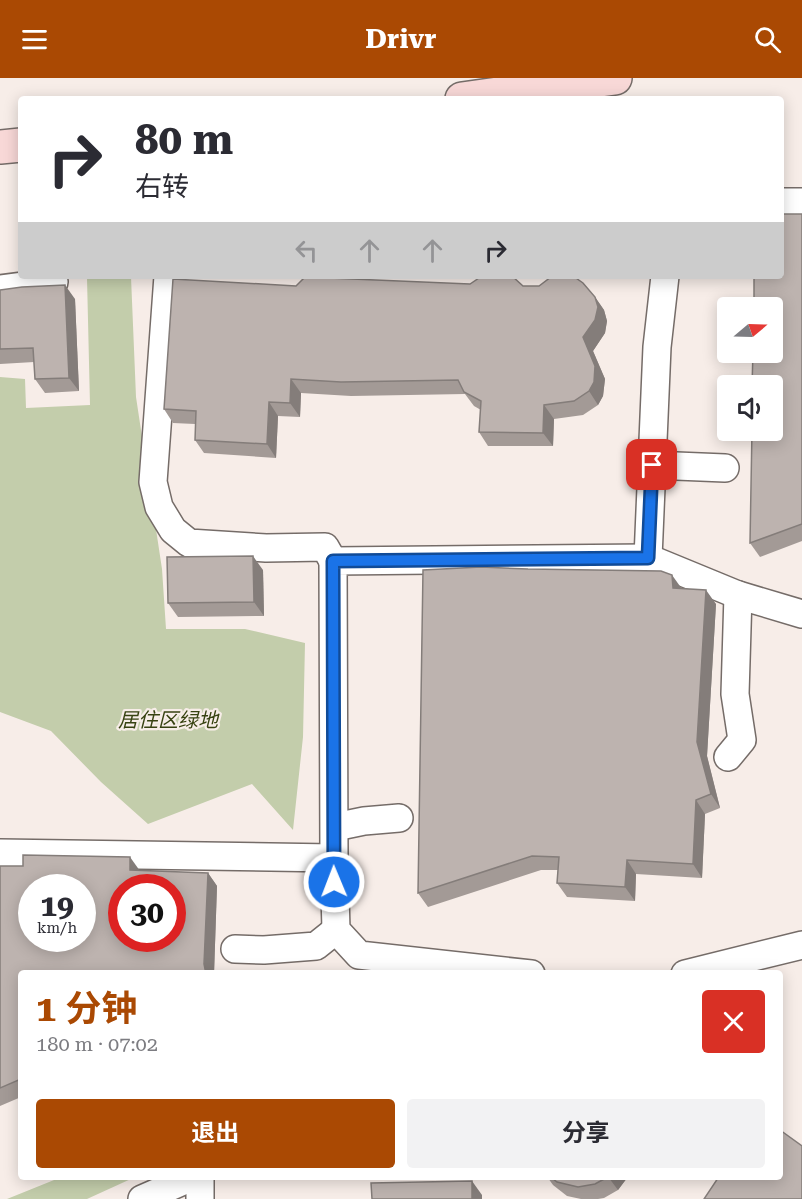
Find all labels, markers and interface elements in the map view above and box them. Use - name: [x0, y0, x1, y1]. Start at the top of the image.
- icon: menu: [18, 23, 51, 56]
- text: Drivr: [365, 23, 437, 55]
- icon: search: [751, 23, 784, 56]
- text: 80 m: [135, 115, 233, 164]
- icon: right: [36, 120, 114, 198]
- text: 右转: [135, 171, 189, 203]
- icon: left: [290, 234, 323, 267]
- icon: ahead: [353, 234, 386, 267]
- icon: ahead: [416, 234, 449, 267]
- icon: right: [479, 234, 512, 267]
- north arrow: [717, 297, 783, 363]
- map controls: [717, 297, 783, 441]
- button: sound: [717, 375, 783, 441]
- pin: [626, 439, 677, 490]
- icon: arrive: [635, 448, 668, 481]
- park label: 居住区绿地: [118, 708, 220, 732]
- position arrow: [302, 850, 366, 914]
- speed limit sign: 30: [108, 874, 186, 952]
- text: 19: [40, 888, 74, 923]
- text: km/h: [37, 919, 77, 937]
- text: 1 分钟: [36, 988, 137, 1030]
- button: close: [702, 990, 765, 1053]
- text: 180 m · 07:02: [36, 1032, 158, 1056]
- button: 退出: [36, 1099, 395, 1168]
- button: 分享: [407, 1099, 765, 1168]

